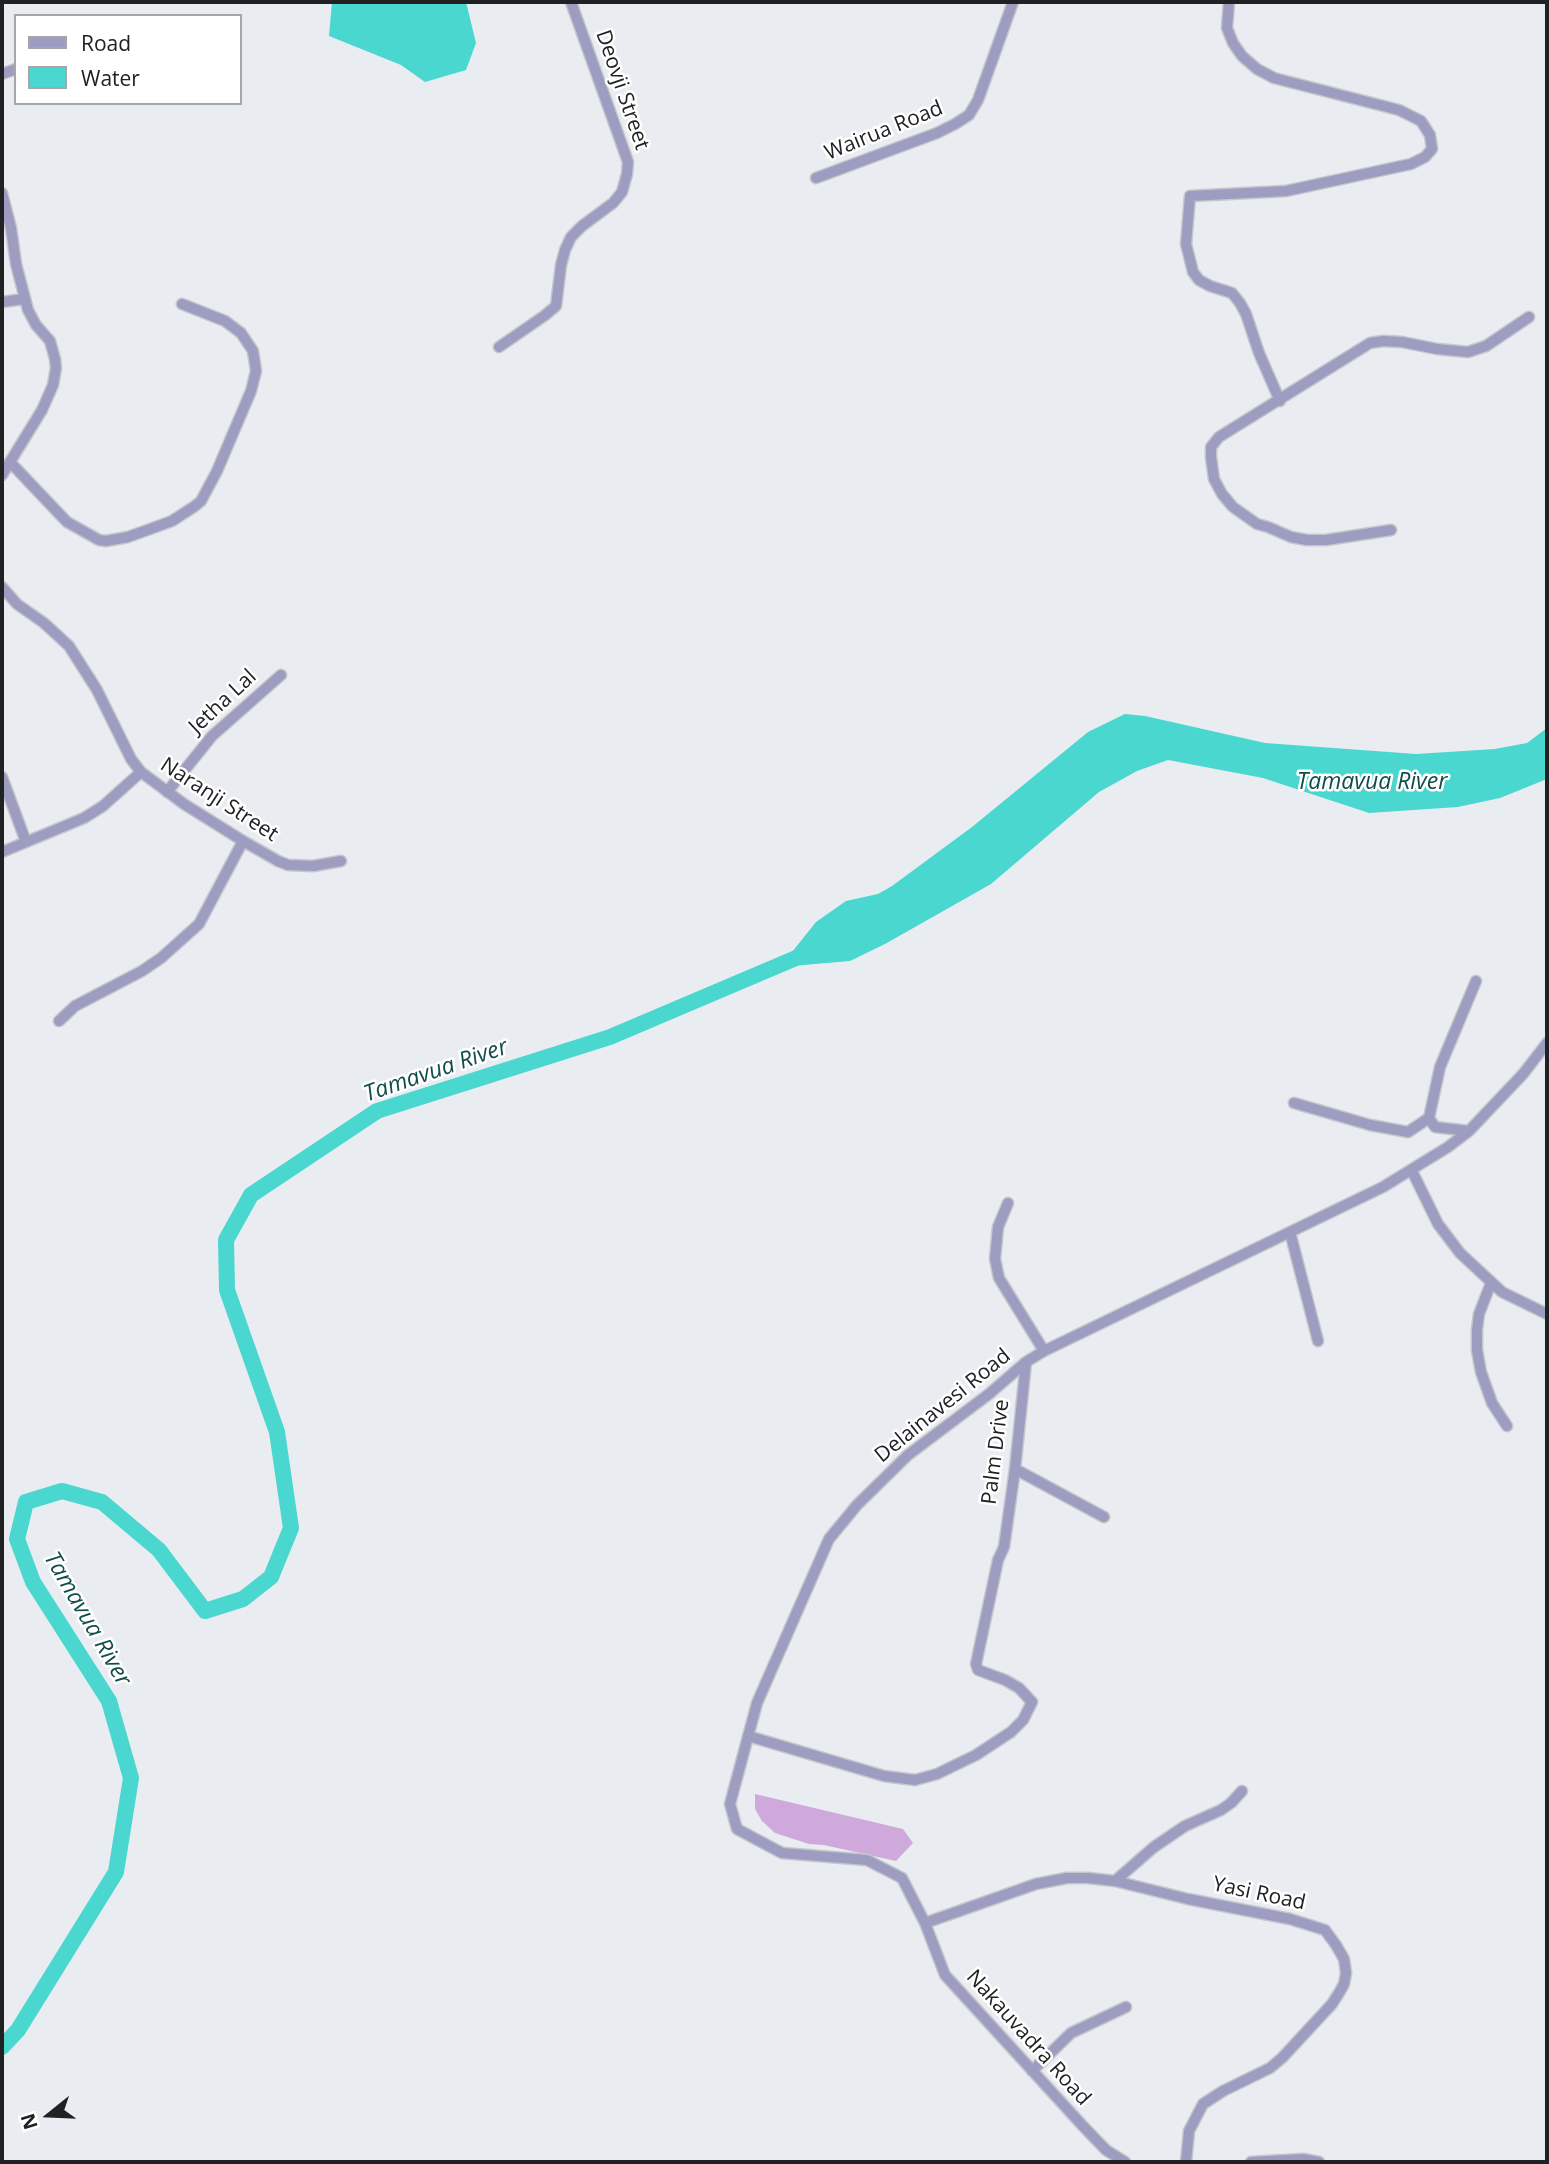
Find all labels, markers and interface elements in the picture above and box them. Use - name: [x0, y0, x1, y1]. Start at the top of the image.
- legend: [14, 14, 242, 105]
- street label: Deovji Street: [590, 27, 654, 153]
- text: Road: [81, 29, 131, 57]
- text: Water: [81, 64, 140, 92]
- street label: Wairua Road: [821, 96, 947, 166]
- street label: Jetha Lal: [184, 665, 262, 739]
- street label: Naranji Street: [155, 753, 283, 847]
- water label: Tamavua River: [1297, 768, 1447, 796]
- water label: Tamavua River: [360, 1033, 512, 1109]
- street label: Delainavesi Road: [870, 1344, 1016, 1468]
- street label: Palm Drive: [977, 1398, 1015, 1506]
- water label: Tamavua River: [37, 1547, 137, 1691]
- street label: Yasi Road: [1210, 1872, 1308, 1916]
- street label: Nakauvadra Road: [960, 1965, 1096, 2111]
- north arrow: [14, 2080, 84, 2150]
- text: N: [14, 2110, 44, 2133]

